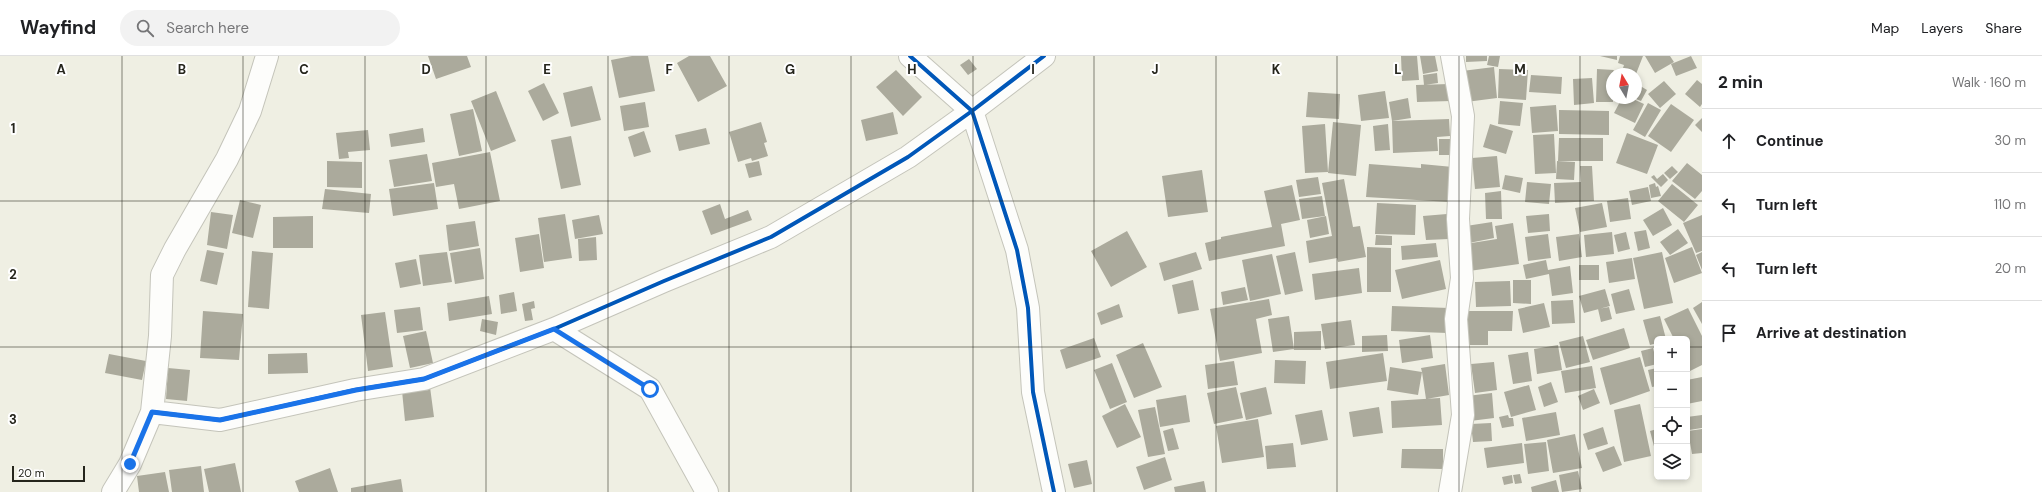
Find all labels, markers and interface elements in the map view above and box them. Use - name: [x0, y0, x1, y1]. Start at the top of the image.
- search box: [120, 10, 400, 46]
- text: Wayfind: [20, 15, 96, 40]
- icon: search: [134, 17, 156, 39]
- text: Search here: [166, 18, 249, 38]
- text: Map: [1871, 19, 1899, 37]
- text: Layers: [1921, 19, 1963, 37]
- text: Share: [1985, 19, 2022, 37]
- text: A: [56, 61, 66, 78]
- text: B: [178, 61, 186, 78]
- text: C: [299, 61, 309, 78]
- text: D: [421, 61, 431, 78]
- text: E: [543, 61, 551, 78]
- text: F: [665, 61, 673, 78]
- text: G: [785, 61, 795, 78]
- text: H: [907, 61, 917, 78]
- text: I: [1031, 61, 1035, 78]
- text: J: [1151, 61, 1159, 78]
- text: K: [1272, 61, 1281, 78]
- text: L: [1394, 61, 1402, 78]
- text: M: [1514, 61, 1526, 78]
- north arrow: [1606, 68, 1642, 104]
- text: 2 min: [1718, 71, 1763, 93]
- text: Walk · 160 m: [1952, 74, 2026, 91]
- text: 1: [11, 120, 15, 137]
- icon: ahead: [1718, 130, 1740, 152]
- text: Continue: [1756, 131, 1824, 151]
- text: 30 m: [1994, 132, 2026, 149]
- icon: left: [1718, 194, 1740, 216]
- text: Turn left: [1756, 195, 1817, 215]
- text: 110 m: [1994, 196, 2026, 213]
- icon: left: [1718, 258, 1740, 280]
- text: Turn left: [1756, 259, 1817, 279]
- text: 20 m: [1995, 260, 2026, 277]
- text: 2: [9, 266, 17, 283]
- icon: arrive: [1718, 322, 1740, 344]
- text: Arrive at destination: [1756, 323, 1907, 343]
- map controls: [1654, 336, 1690, 480]
- button: +: [1654, 336, 1690, 372]
- button: −: [1654, 372, 1690, 408]
- route start: [641, 380, 659, 398]
- button: locate: [1654, 408, 1690, 444]
- text: 3: [9, 411, 17, 428]
- button: layers: [1654, 444, 1690, 480]
- route end: [121, 455, 139, 473]
- scale bar: [12, 464, 85, 483]
- text: 20 m: [18, 466, 44, 480]

